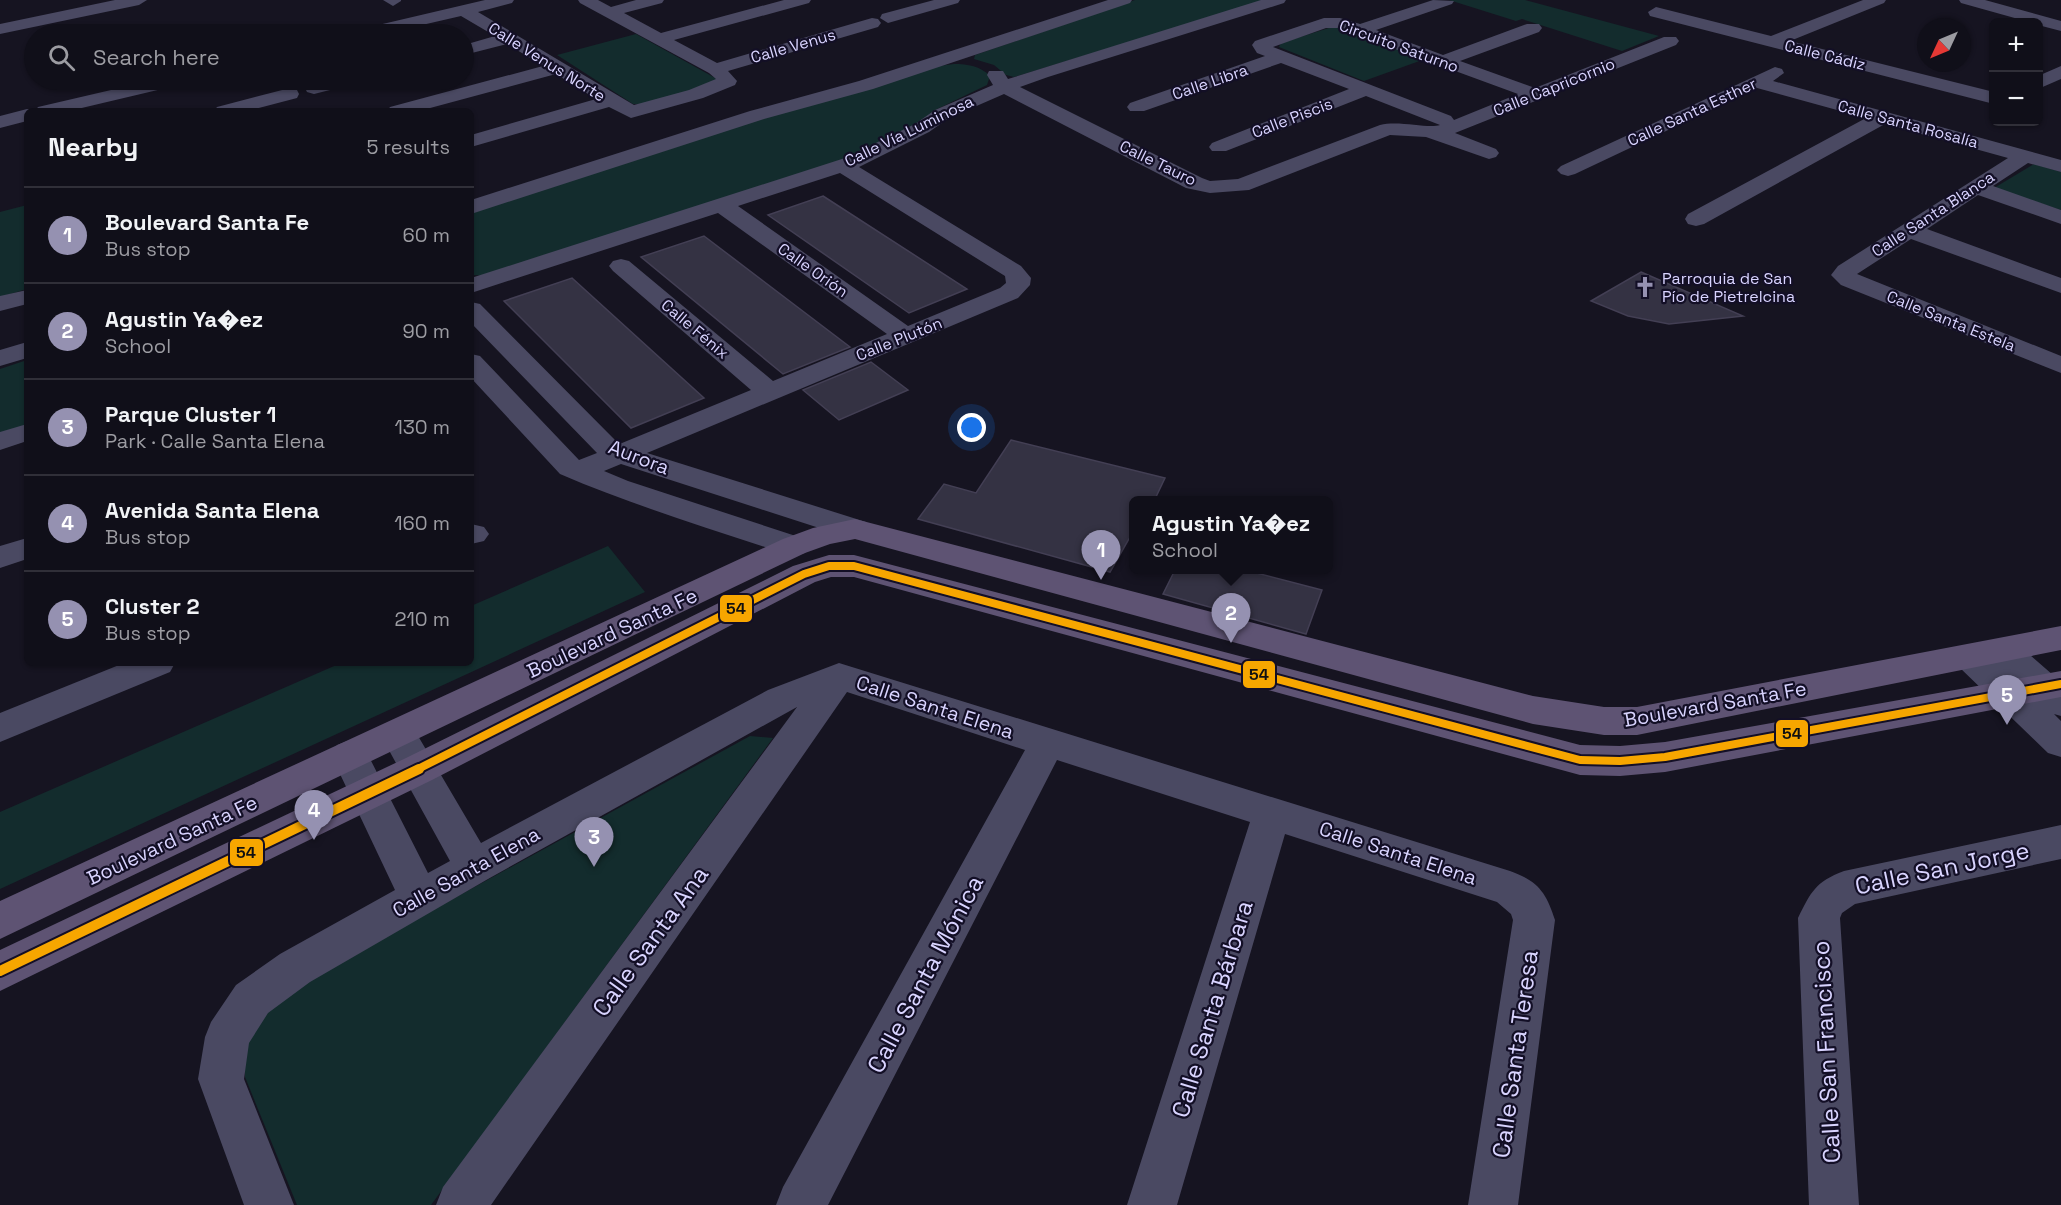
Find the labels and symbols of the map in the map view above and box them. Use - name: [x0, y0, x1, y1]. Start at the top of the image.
- street label: Circuito Saturno: [1336, 15, 1462, 77]
- street label: Calle Venus Norte: [484, 17, 610, 107]
- north arrow: [1917, 18, 1971, 72]
- street label: Calle Venus: [748, 24, 838, 68]
- street label: Calle Cádiz: [1782, 35, 1868, 75]
- street label: Calle Capricornio: [1490, 53, 1618, 121]
- street label: Calle Libra: [1169, 59, 1251, 105]
- street label: Calle Santa Esther: [1624, 73, 1760, 151]
- street label: Calle Vía Luminosa: [841, 91, 977, 171]
- street label: Calle Piscis: [1249, 93, 1335, 143]
- street label: Calle Santa Rosalía: [1835, 95, 1981, 153]
- street label: Calle Tauro: [1116, 135, 1200, 191]
- street label: Calle Santa Blanca: [1868, 166, 1998, 262]
- street label: Calle Orión: [774, 238, 852, 302]
- place label: Parroquia de San Pío de Pietrelcina: [1662, 268, 1795, 307]
- church icon: Parroquia de San Pío de Pietrelcina: [1633, 275, 1657, 299]
- street label: Calle Santa Estela: [1884, 286, 2018, 356]
- street label: Calle Fénix: [657, 295, 733, 363]
- street label: Calle Plutón: [853, 312, 945, 366]
- your location: [957, 413, 986, 442]
- street label: Aurora: [605, 434, 673, 480]
- pin: 1: [1082, 530, 1120, 580]
- street label: Boulevard Santa Fe: [523, 582, 701, 684]
- line badge: 54: [719, 594, 753, 623]
- pin: 2: [1212, 594, 1250, 643]
- text: 54: [726, 598, 746, 619]
- line badge: 54: [1242, 660, 1276, 689]
- text: 54: [1249, 664, 1269, 685]
- street label: Calle Santa Elena: [853, 669, 1017, 745]
- street label: Boulevard Santa Fe: [1621, 675, 1809, 733]
- pin: 5: [1988, 676, 2026, 725]
- line badge: 54: [1775, 719, 1809, 748]
- text: 54: [1782, 723, 1802, 744]
- street label: Boulevard Santa Fe: [83, 789, 261, 891]
- pin: 4: [294, 790, 334, 840]
- street label: Calle Santa Elena: [1316, 815, 1480, 891]
- pin: 3: [574, 818, 614, 867]
- street label: Calle Santa Elena: [388, 821, 544, 923]
- street label: Calle San Jorge: [1852, 834, 2032, 902]
- line badge: 54: [229, 838, 264, 867]
- text: 54: [236, 842, 256, 863]
- street label: Calle Santa Ana: [585, 860, 715, 1022]
- street label: Calle Santa Mónica: [860, 870, 990, 1078]
- street label: Calle Santa Bárbara: [1164, 896, 1260, 1121]
- street label: Calle San Francisco: [1805, 940, 1847, 1164]
- street label: Calle Santa Teresa: [1485, 948, 1545, 1160]

